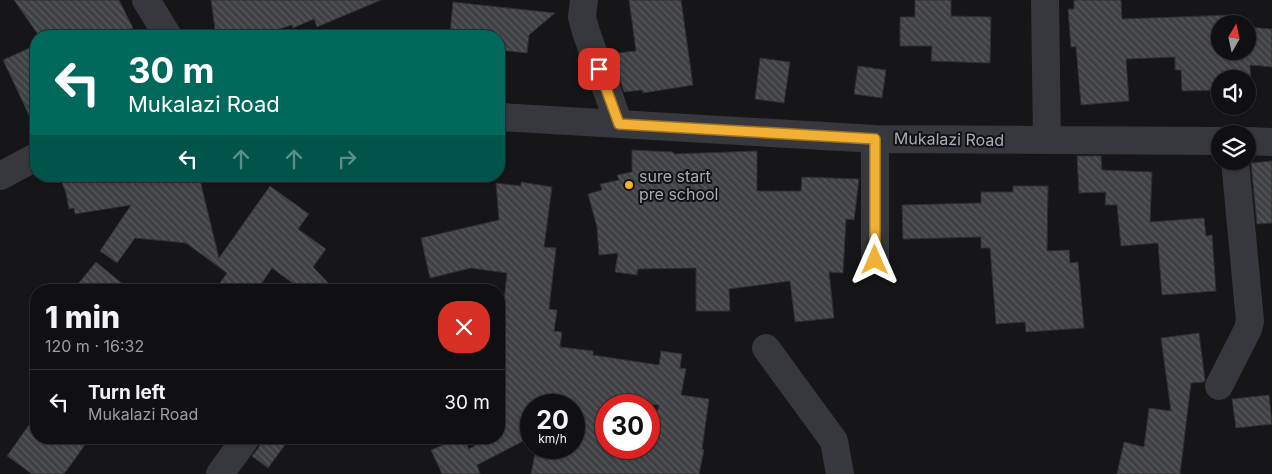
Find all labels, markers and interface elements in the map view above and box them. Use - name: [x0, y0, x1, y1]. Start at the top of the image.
- north arrow: [1211, 15, 1256, 60]
- map controls: [1211, 15, 1256, 170]
- pin: [578, 48, 620, 90]
- text: 30 m: [128, 49, 214, 91]
- icon: left: [45, 50, 110, 115]
- icon: arrive: [585, 55, 613, 83]
- button: sound: [1211, 70, 1256, 115]
- text: Mukalazi Road: [128, 91, 280, 117]
- button: layers: [1211, 125, 1256, 170]
- street label: Mukalazi Road: [894, 128, 1004, 150]
- icon: left: [174, 145, 202, 173]
- icon: ahead: [227, 145, 255, 173]
- icon: ahead: [280, 145, 308, 173]
- icon: right: [333, 145, 361, 173]
- place label: sure start pre school: [639, 166, 719, 204]
- marker: sure start pre school: [623, 179, 635, 191]
- position arrow: [848, 233, 900, 285]
- text: 1 min: [45, 299, 120, 335]
- button: close: [438, 301, 490, 353]
- text: 120 m · 16:32: [45, 336, 144, 356]
- text: Turn left: [88, 381, 166, 404]
- icon: left: [45, 388, 73, 416]
- text: 30 m: [444, 391, 490, 414]
- speed limit sign: 30: [595, 394, 660, 459]
- text: Mukalazi Road: [88, 404, 198, 424]
- text: 20: [536, 405, 569, 435]
- text: km/h: [538, 431, 567, 446]

